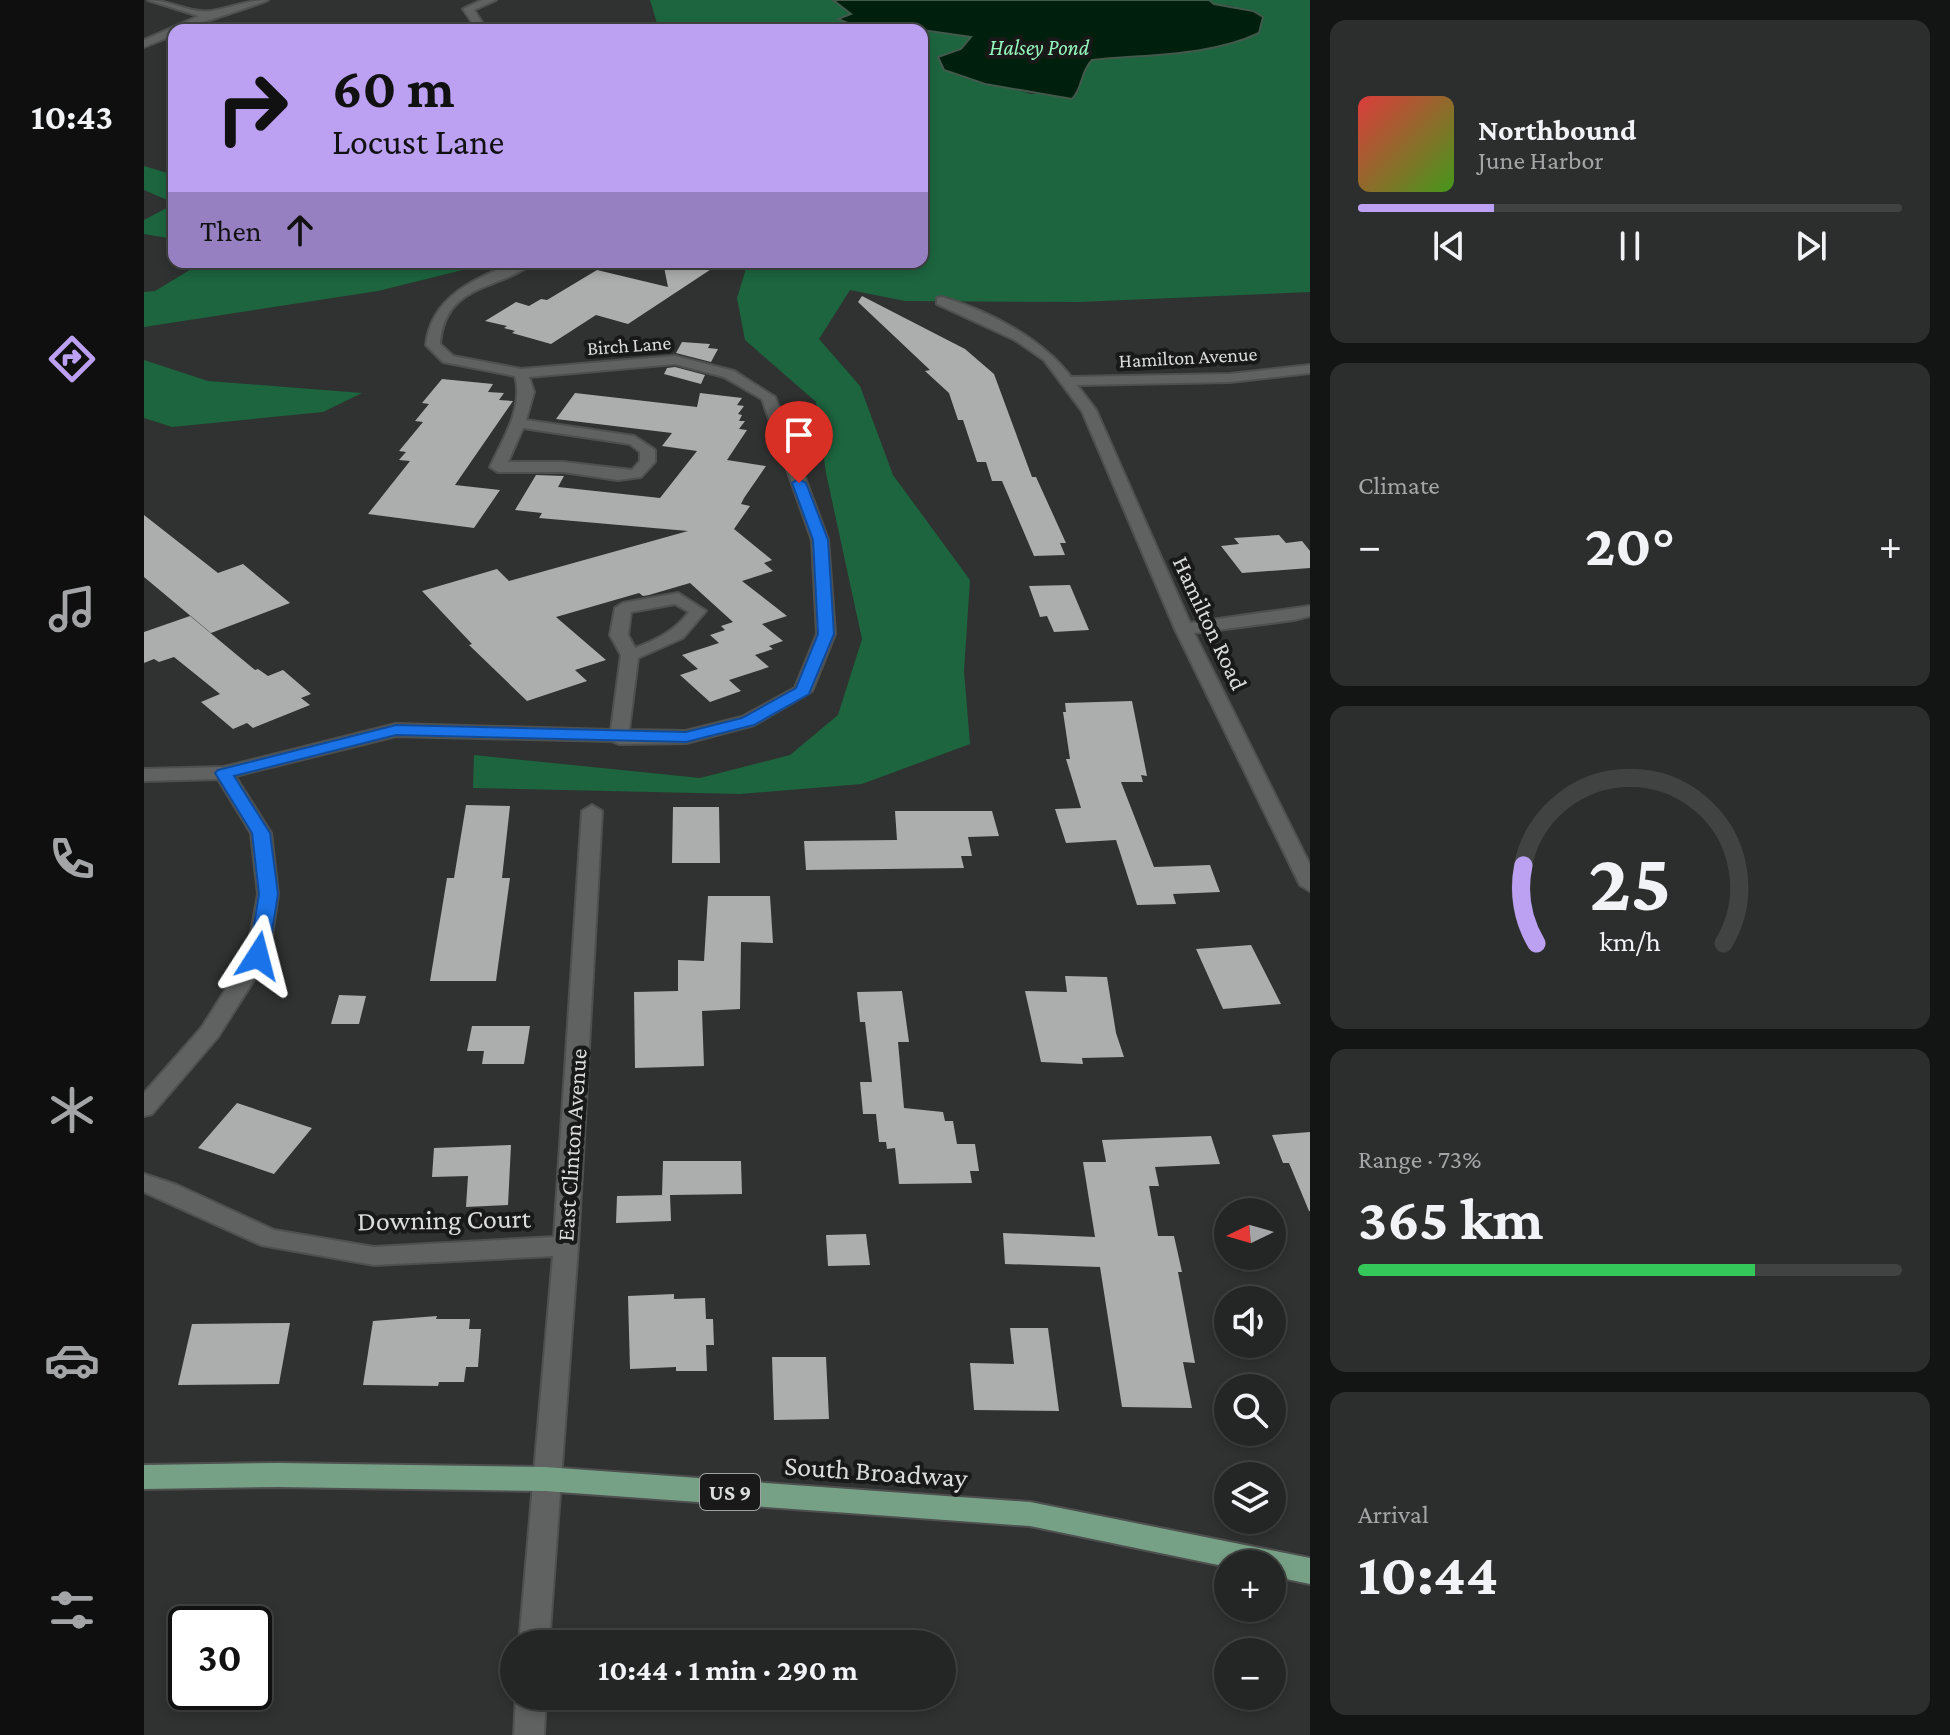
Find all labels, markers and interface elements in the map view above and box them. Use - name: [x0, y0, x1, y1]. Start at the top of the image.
- water label: Halsey Pond: [989, 35, 1090, 60]
- icon: right: [200, 56, 304, 160]
- text: 60 m: [332, 57, 455, 119]
- text: 10:43: [31, 97, 113, 137]
- text: Northbound: [1478, 113, 1636, 146]
- text: Locust Lane: [332, 122, 504, 162]
- text: June Harbor: [1478, 146, 1604, 175]
- icon: ahead: [278, 208, 322, 252]
- text: Then: [200, 214, 262, 247]
- icon: previous: [1427, 224, 1471, 268]
- icon: pause: [1608, 224, 1652, 268]
- icon: next: [1789, 224, 1833, 268]
- icon: directions: [44, 331, 100, 387]
- street label: Birch Lane: [586, 331, 672, 359]
- street label: Hamilton Avenue: [1118, 342, 1258, 372]
- pin: [765, 401, 833, 483]
- icon: arrive: [777, 413, 821, 457]
- text: Climate: [1358, 471, 1440, 500]
- text: 20°: [1585, 511, 1675, 578]
- text: −: [1358, 521, 1381, 569]
- text: +: [1879, 521, 1902, 569]
- street label: Hamilton Road: [1168, 552, 1253, 694]
- icon: music: [44, 581, 100, 637]
- icon: phone: [44, 831, 100, 887]
- text: 25: [1588, 834, 1672, 927]
- position arrow: [216, 914, 300, 998]
- text: km/h: [1599, 925, 1661, 957]
- street label: East Clinton Avenue: [551, 1048, 592, 1242]
- icon: climate: [44, 1082, 100, 1138]
- text: Range · 73%: [1358, 1145, 1481, 1174]
- text: 365 km: [1358, 1185, 1544, 1252]
- north arrow: [1214, 1198, 1286, 1270]
- map controls: [1214, 1198, 1286, 1710]
- street label: Downing Court: [357, 1202, 532, 1237]
- button: sound: [1214, 1286, 1286, 1358]
- icon: car: [44, 1332, 100, 1388]
- button: search: [1214, 1374, 1286, 1446]
- street label: South Broadway: [783, 1450, 970, 1493]
- button: layers: [1214, 1462, 1286, 1534]
- road number: US 9: [700, 1474, 760, 1510]
- text: Arrival: [1358, 1500, 1429, 1529]
- text: 10:44: [1358, 1540, 1498, 1607]
- button: +: [1214, 1550, 1286, 1622]
- icon: filters: [44, 1582, 100, 1638]
- speed limit sign: 30: [168, 1606, 272, 1710]
- button: −: [1214, 1638, 1286, 1710]
- text: 10:44 · 1 min · 290 m: [598, 1653, 858, 1686]

